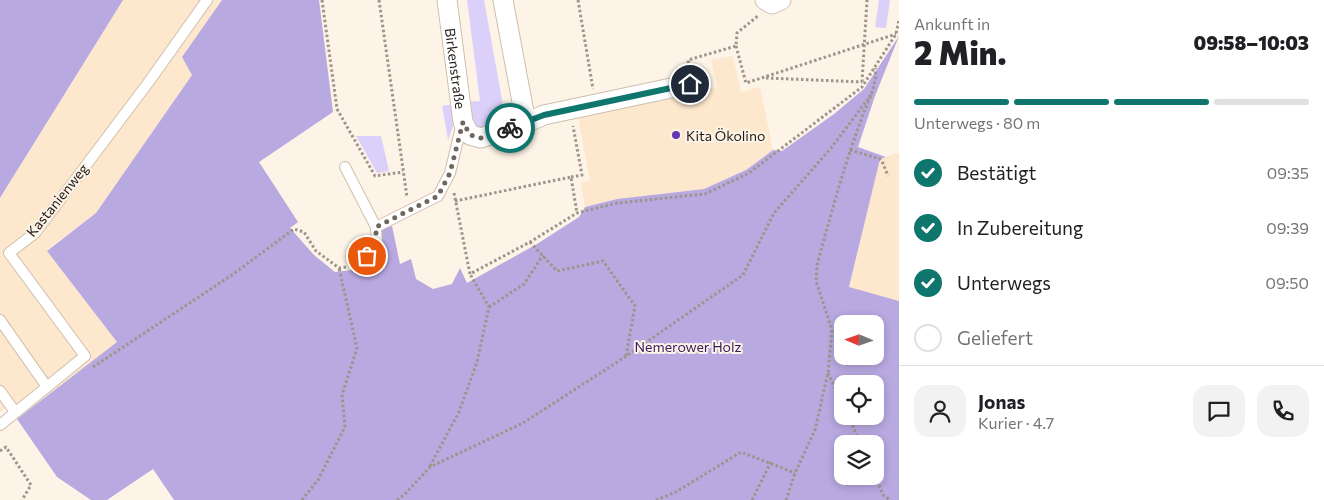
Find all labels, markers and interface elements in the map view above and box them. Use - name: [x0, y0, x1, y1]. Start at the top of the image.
- text: Ankunft in: [914, 14, 990, 33]
- street label: Birkenstraße: [442, 27, 470, 110]
- text: 09:58–10:03: [1193, 31, 1309, 54]
- text: 2 Min.: [914, 32, 1006, 72]
- pin: [669, 63, 711, 105]
- icon: home: [676, 70, 704, 98]
- courier: [485, 103, 535, 153]
- text: Unterwegs · 80 m: [914, 113, 1040, 132]
- icon: bike: [496, 114, 524, 142]
- place label: Kita Ökolino: [686, 127, 765, 144]
- marker: Kita Ökolino: [670, 129, 682, 141]
- icon: check: [914, 159, 942, 187]
- street label: Kastanienweg: [22, 160, 92, 240]
- text: Bestätigt: [957, 161, 1036, 184]
- text: 09:35: [1267, 163, 1309, 182]
- icon: check: [914, 214, 942, 242]
- text: In Zubereitung: [957, 216, 1083, 239]
- text: 09:39: [1266, 218, 1309, 237]
- pin: [346, 235, 388, 277]
- icon: bag: [353, 242, 381, 270]
- icon: check: [914, 269, 942, 297]
- text: Unterwegs: [957, 271, 1051, 294]
- text: 09:50: [1265, 273, 1309, 292]
- north arrow: [834, 315, 884, 365]
- map controls: [834, 315, 884, 485]
- text: Geliefert: [957, 326, 1033, 349]
- park label: Nemerower Holz: [635, 338, 742, 355]
- button: locate: [834, 375, 884, 425]
- button: person: [914, 385, 966, 437]
- button: chat: [1193, 385, 1245, 437]
- button: phone: [1257, 385, 1309, 437]
- text: Jonas: [978, 390, 1025, 413]
- text: Kurier · 4.7: [978, 413, 1054, 432]
- button: layers: [834, 435, 884, 485]

